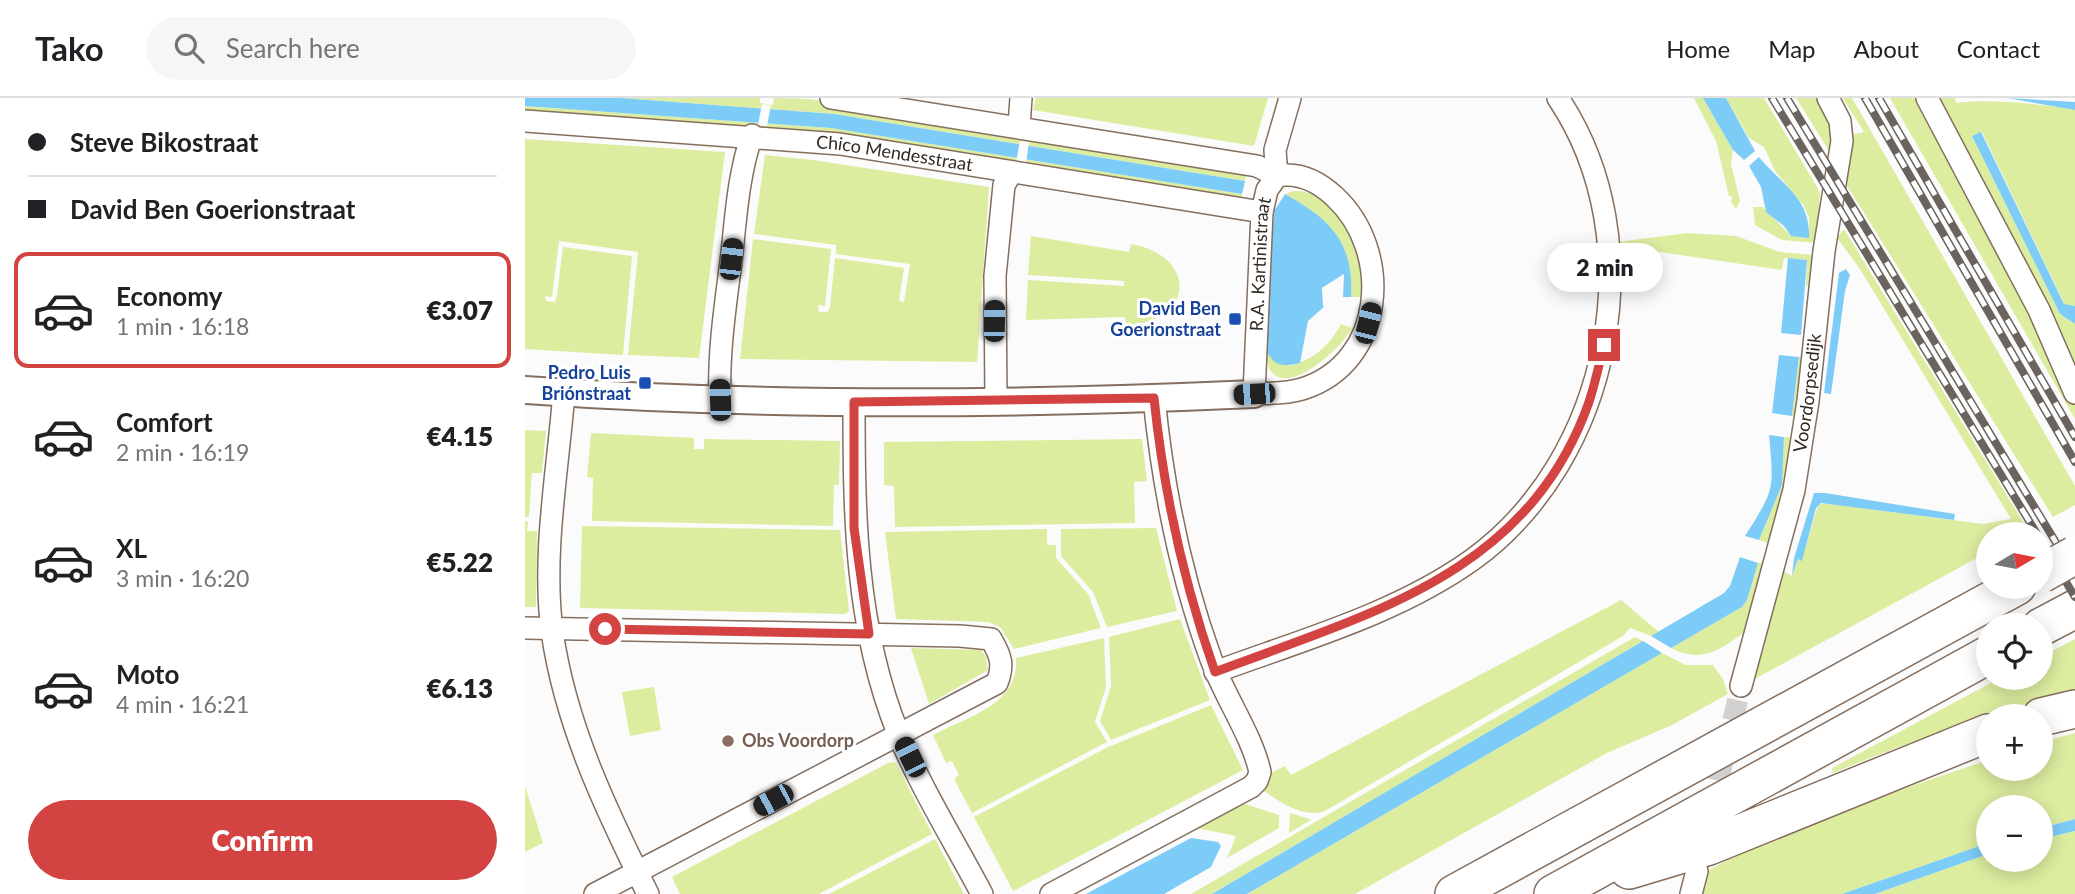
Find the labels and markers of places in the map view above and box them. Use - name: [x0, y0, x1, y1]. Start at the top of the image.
- place label: David Ben Goerionstraat: [1110, 297, 1221, 340]
- marker: David Ben Goerionstraat: [1227, 311, 1243, 327]
- place label: Pedro Luis Briónstraat: [541, 361, 631, 404]
- marker: Pedro Luis Briónstraat: [637, 375, 653, 391]
- place label: Obs Voordorp: [742, 729, 854, 751]
- marker: Obs Voordorp: [720, 733, 736, 749]

